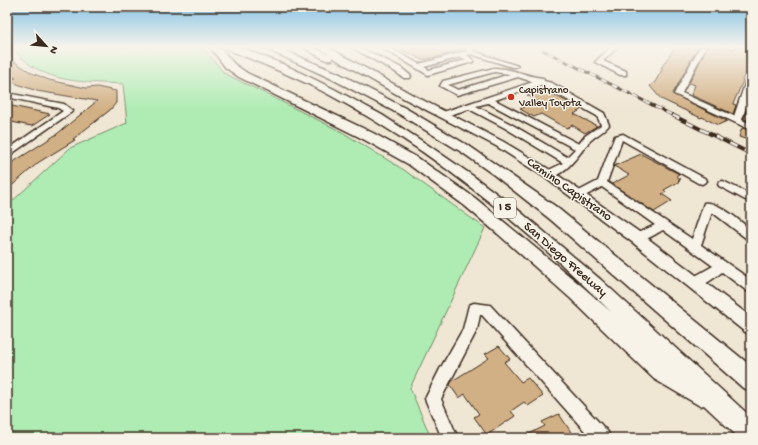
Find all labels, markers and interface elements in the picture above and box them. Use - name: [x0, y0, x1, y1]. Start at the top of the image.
- north arrow: [26, 26, 66, 66]
- text: N: [46, 44, 60, 56]
- place label: Capistrano Valley Toyota: [518, 85, 582, 110]
- marker: Capistrano Valley Toyota: [506, 92, 516, 102]
- street label: Camino Capistrano: [523, 155, 615, 225]
- road number: I 5: [494, 198, 516, 218]
- street label: San Diego Freeway: [520, 220, 610, 301]

